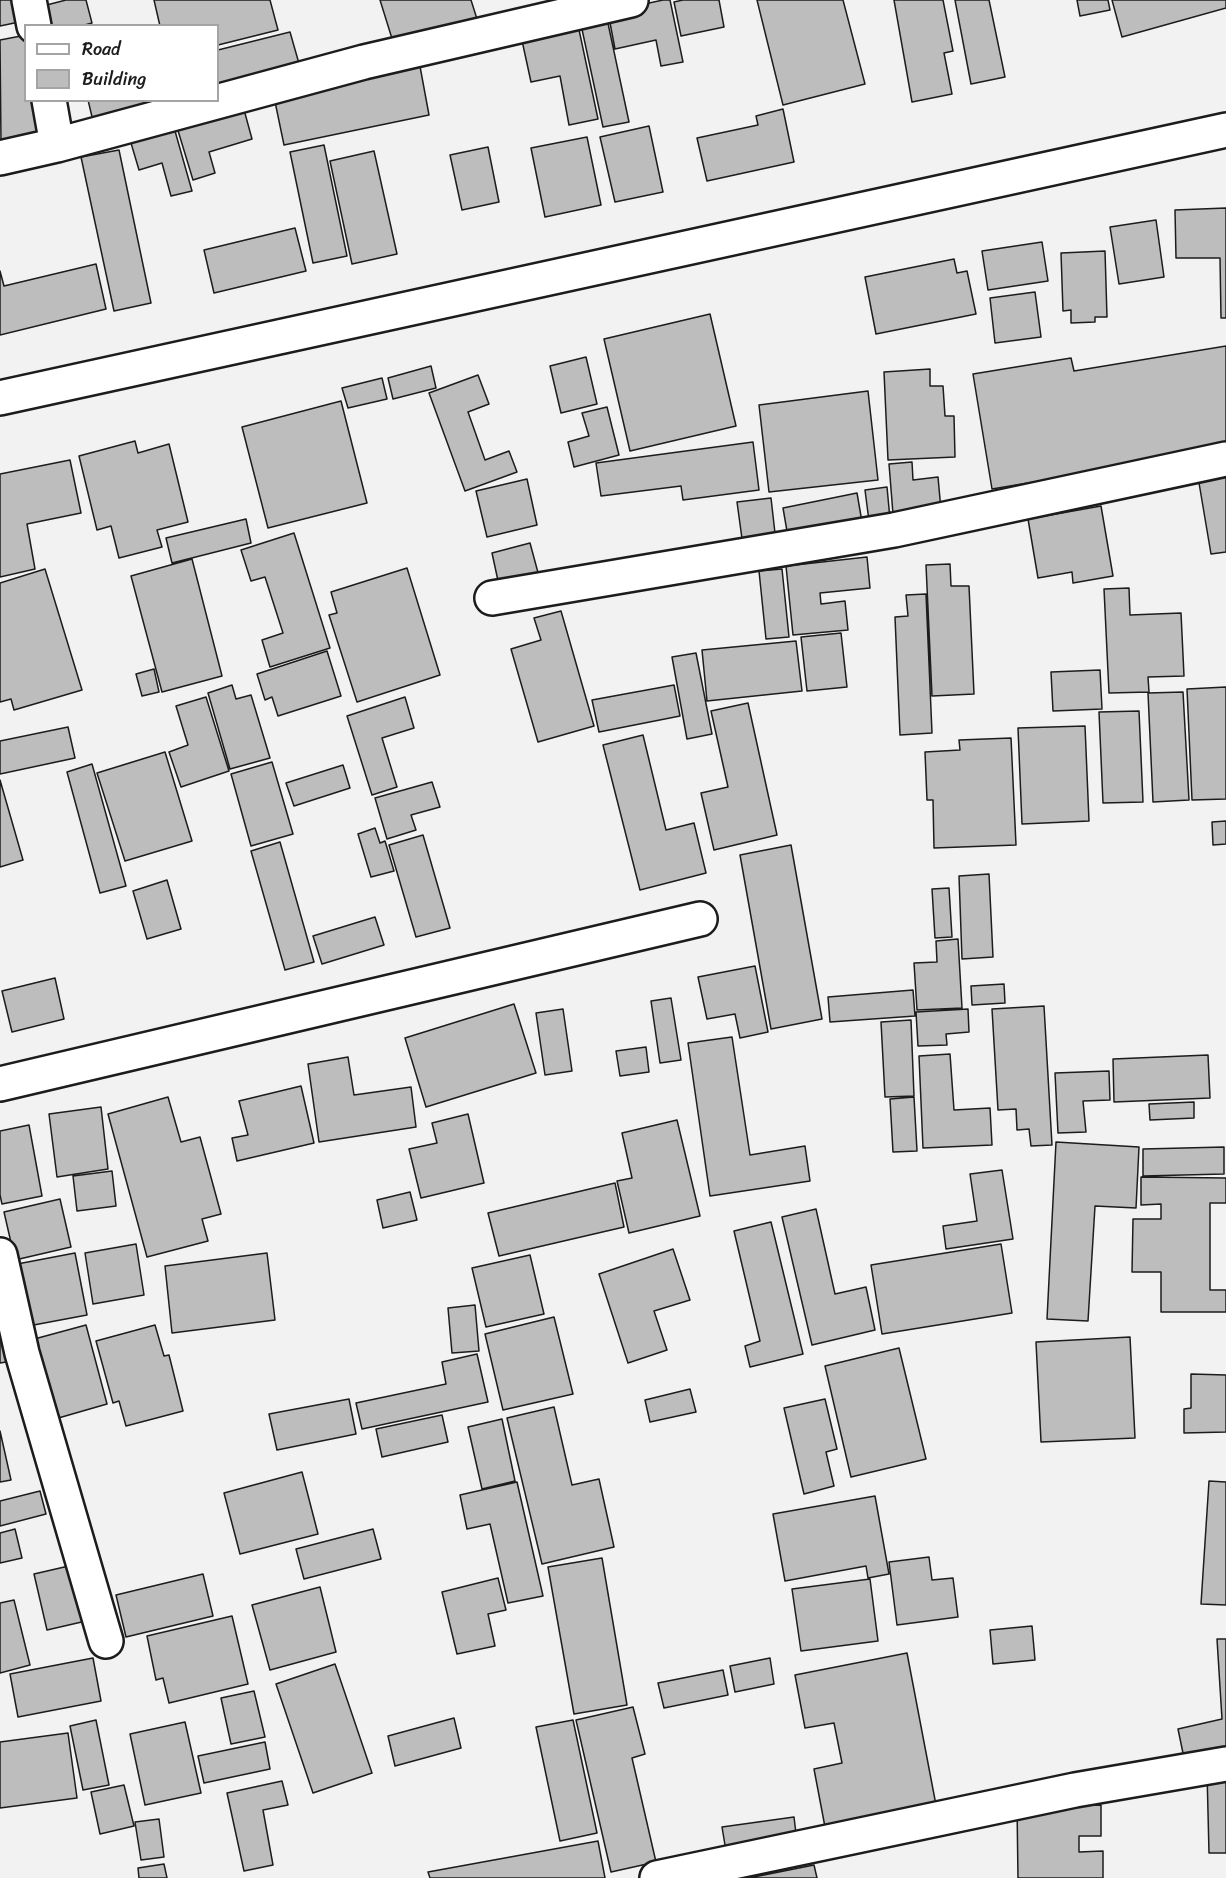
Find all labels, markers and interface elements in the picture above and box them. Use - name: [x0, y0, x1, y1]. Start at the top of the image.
- legend: [24, 24, 219, 102]
- text: Road: [82, 33, 121, 65]
- text: Building: [82, 63, 146, 95]

